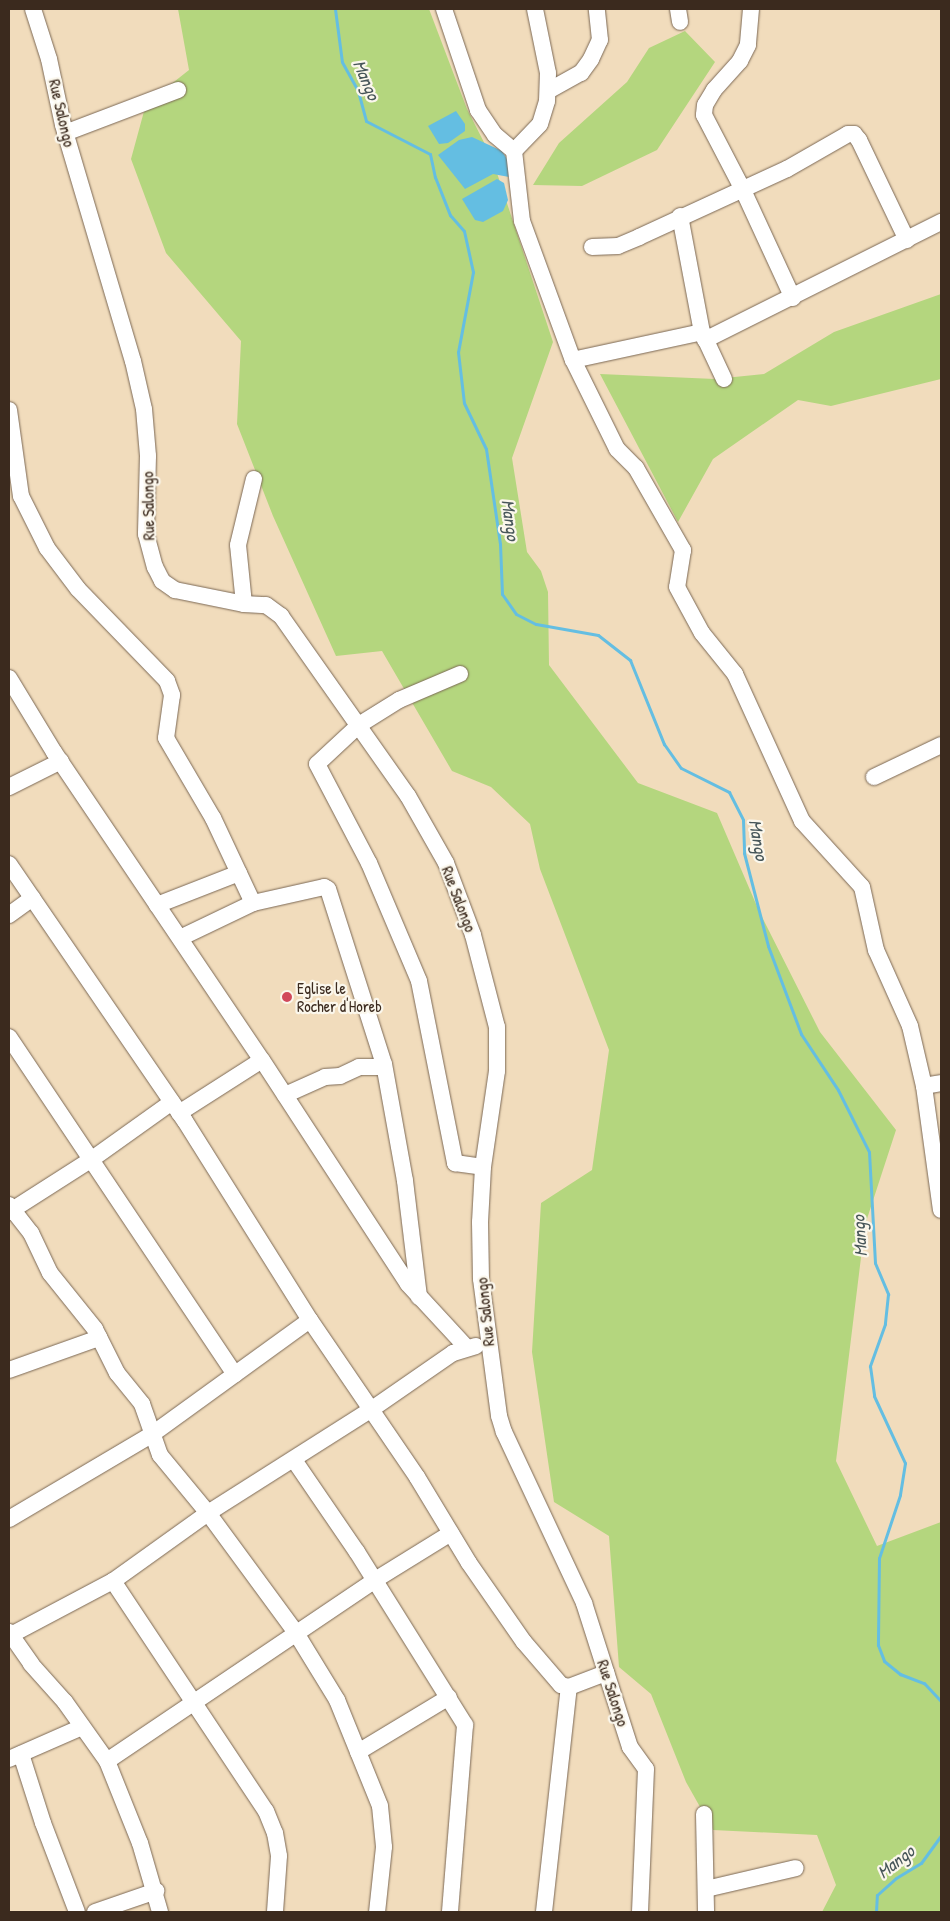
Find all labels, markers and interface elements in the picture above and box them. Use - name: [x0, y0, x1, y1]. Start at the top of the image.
- water label: Mango: [348, 57, 384, 103]
- street label: Rue Salongo: [45, 77, 79, 149]
- street label: Rue Salongo: [138, 471, 158, 541]
- water label: Mango: [496, 498, 524, 542]
- water label: Mango: [744, 818, 772, 862]
- street label: Rue Salongo: [438, 863, 480, 935]
- place label: Eglise le Rocher d'Horeb: [297, 978, 382, 1016]
- marker: Eglise le Rocher d'Horeb: [281, 991, 293, 1003]
- water label: Mango: [848, 1215, 872, 1257]
- street label: Rue Salongo: [472, 1277, 498, 1347]
- street label: Rue Salongo: [593, 1657, 633, 1729]
- water label: Mango: [873, 1841, 919, 1883]

